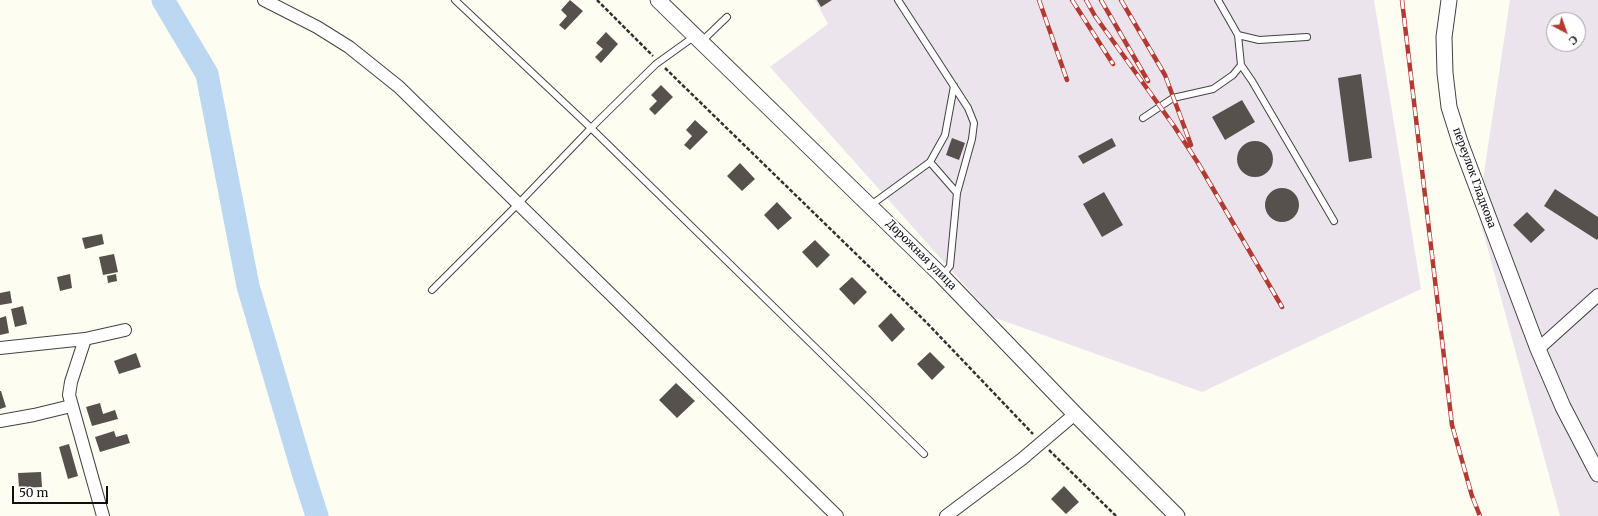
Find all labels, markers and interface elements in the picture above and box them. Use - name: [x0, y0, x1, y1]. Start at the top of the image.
- north arrow: [1546, 12, 1586, 52]
- text: С: [1566, 33, 1581, 48]
- street label: переулок Гладкова: [1450, 126, 1498, 230]
- street label: Дорожная улица: [883, 217, 959, 293]
- scale bar: [14, 478, 110, 504]
- text: 50 m: [19, 485, 48, 500]

